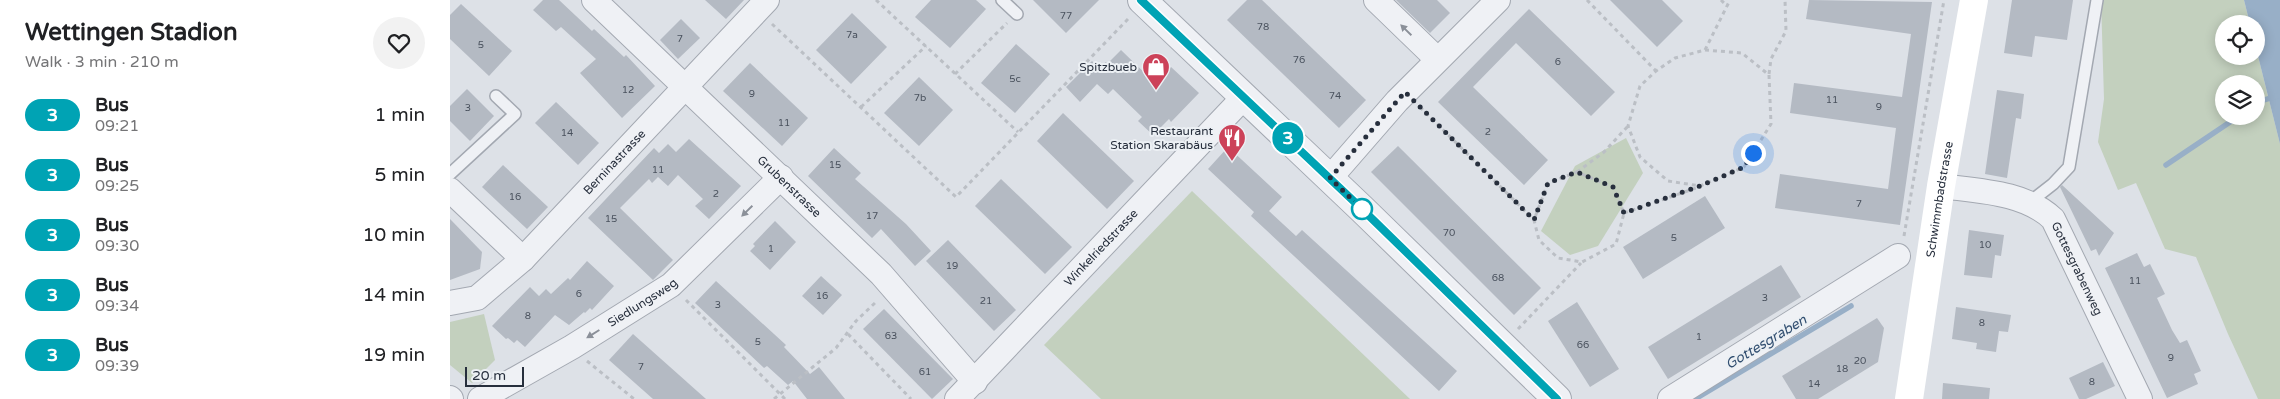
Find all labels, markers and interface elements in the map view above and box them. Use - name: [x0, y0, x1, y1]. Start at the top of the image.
- house number: 77: [1060, 10, 1072, 22]
- map controls: [2215, 15, 2265, 125]
- button: locate: [2215, 15, 2265, 65]
- button: heart: [373, 17, 425, 69]
- text: Wettingen Stadion: [25, 18, 238, 47]
- house number: 78: [1257, 21, 1269, 33]
- one-way arrow: [1401, 24, 1413, 36]
- house number: 7a: [846, 29, 858, 41]
- house number: 7: [677, 33, 683, 45]
- house number: 5: [478, 39, 484, 51]
- text: Walk · 3 min · 210 m: [25, 52, 179, 72]
- shop icon: Spitzbueb: [1141, 52, 1171, 91]
- house number: 76: [1293, 54, 1305, 66]
- house number: 6: [1555, 56, 1561, 68]
- place label: Spitzbueb: [1079, 60, 1137, 74]
- house number: 5c: [1009, 73, 1021, 85]
- button: layers: [2215, 75, 2265, 125]
- house number: 12: [622, 84, 634, 96]
- house number: 9: [749, 88, 755, 100]
- house number: 74: [1329, 90, 1341, 102]
- house number: 7b: [914, 92, 926, 104]
- text: Bus: [95, 94, 129, 116]
- house number: 11: [1826, 94, 1838, 106]
- house number: 9: [1876, 101, 1882, 113]
- house number: 3: [465, 102, 471, 114]
- text: 3: [47, 104, 58, 126]
- text: 1 min: [374, 104, 425, 126]
- text: 09:21: [95, 116, 139, 136]
- house number: 11: [778, 117, 790, 129]
- line badge: 3: [1272, 122, 1304, 154]
- restaurant icon: Restaurant Station Skarabäus: [1217, 123, 1247, 162]
- place label: Restaurant Station Skarabäus: [1110, 124, 1213, 152]
- street label: Berninastrasse: [580, 126, 648, 197]
- house number: 2: [1485, 126, 1491, 138]
- house number: 14: [561, 127, 573, 139]
- text: 3: [1282, 127, 1294, 149]
- street label: Schwimmbadstrasse: [1923, 140, 1956, 258]
- your location: [1741, 141, 1766, 166]
- street label: Grubenstrasse: [755, 153, 824, 220]
- text: Bus: [95, 154, 129, 176]
- house number: 15: [829, 159, 841, 171]
- text: 3: [47, 164, 58, 186]
- text: 5 min: [374, 164, 425, 186]
- house number: 11: [652, 164, 664, 176]
- text: 09:25: [95, 176, 139, 196]
- house number: 2: [713, 188, 719, 200]
- house number: 16: [509, 191, 521, 203]
- unlabelled marker: [1351, 198, 1373, 220]
- house number: 7: [1856, 198, 1862, 210]
- one-way arrow: [741, 205, 753, 217]
- street label: Winkelriedstrasse: [1061, 206, 1141, 289]
- house number: 17: [866, 210, 878, 222]
- house number: 15: [605, 213, 617, 225]
- text: Bus: [95, 214, 129, 236]
- street label: Gottesgrabenweg: [2048, 220, 2106, 318]
- text: 3: [47, 224, 58, 246]
- text: 10 min: [362, 224, 425, 246]
- house number: 70: [1443, 227, 1455, 239]
- house number: 5: [1671, 232, 1677, 244]
- text: 09:30: [95, 236, 139, 256]
- house number: 10: [1979, 239, 1991, 251]
- house number: 1: [768, 243, 774, 255]
- house number: 19: [946, 260, 958, 272]
- house number: 68: [1492, 272, 1504, 284]
- text: Bus: [95, 274, 129, 296]
- house number: 11: [2129, 275, 2141, 287]
- street label: Siedlungsweg: [605, 276, 680, 330]
- text: 3: [47, 284, 58, 306]
- text: 14 min: [362, 284, 425, 306]
- house number: 6: [576, 288, 582, 300]
- house number: 16: [816, 290, 828, 302]
- house number: 3: [1762, 292, 1768, 304]
- house number: 21: [980, 295, 992, 307]
- text: 09:34: [95, 296, 139, 316]
- house number: 3: [715, 299, 721, 311]
- house number: 8: [525, 310, 531, 322]
- water label: Gottesgraben: [1722, 311, 1810, 373]
- house number: 8: [1979, 317, 1985, 329]
- one-way arrow: [587, 329, 600, 339]
- house number: 63: [885, 330, 897, 342]
- house number: 1: [1696, 331, 1702, 343]
- text: Bus: [95, 334, 129, 356]
- house number: 5: [755, 336, 761, 348]
- house number: 66: [1577, 339, 1589, 351]
- text: 3: [47, 344, 58, 366]
- text: 19 min: [362, 344, 425, 366]
- house number: 9: [2168, 352, 2174, 364]
- house number: 20: [1854, 355, 1866, 367]
- text: 09:39: [95, 356, 139, 376]
- house number: 7: [638, 361, 644, 373]
- house number: 18: [1836, 363, 1848, 375]
- scale bar: [465, 364, 524, 387]
- house number: 61: [919, 366, 931, 378]
- text: 20 m: [472, 367, 506, 384]
- house number: 8: [2089, 376, 2095, 388]
- house number: 14: [1808, 378, 1820, 390]

